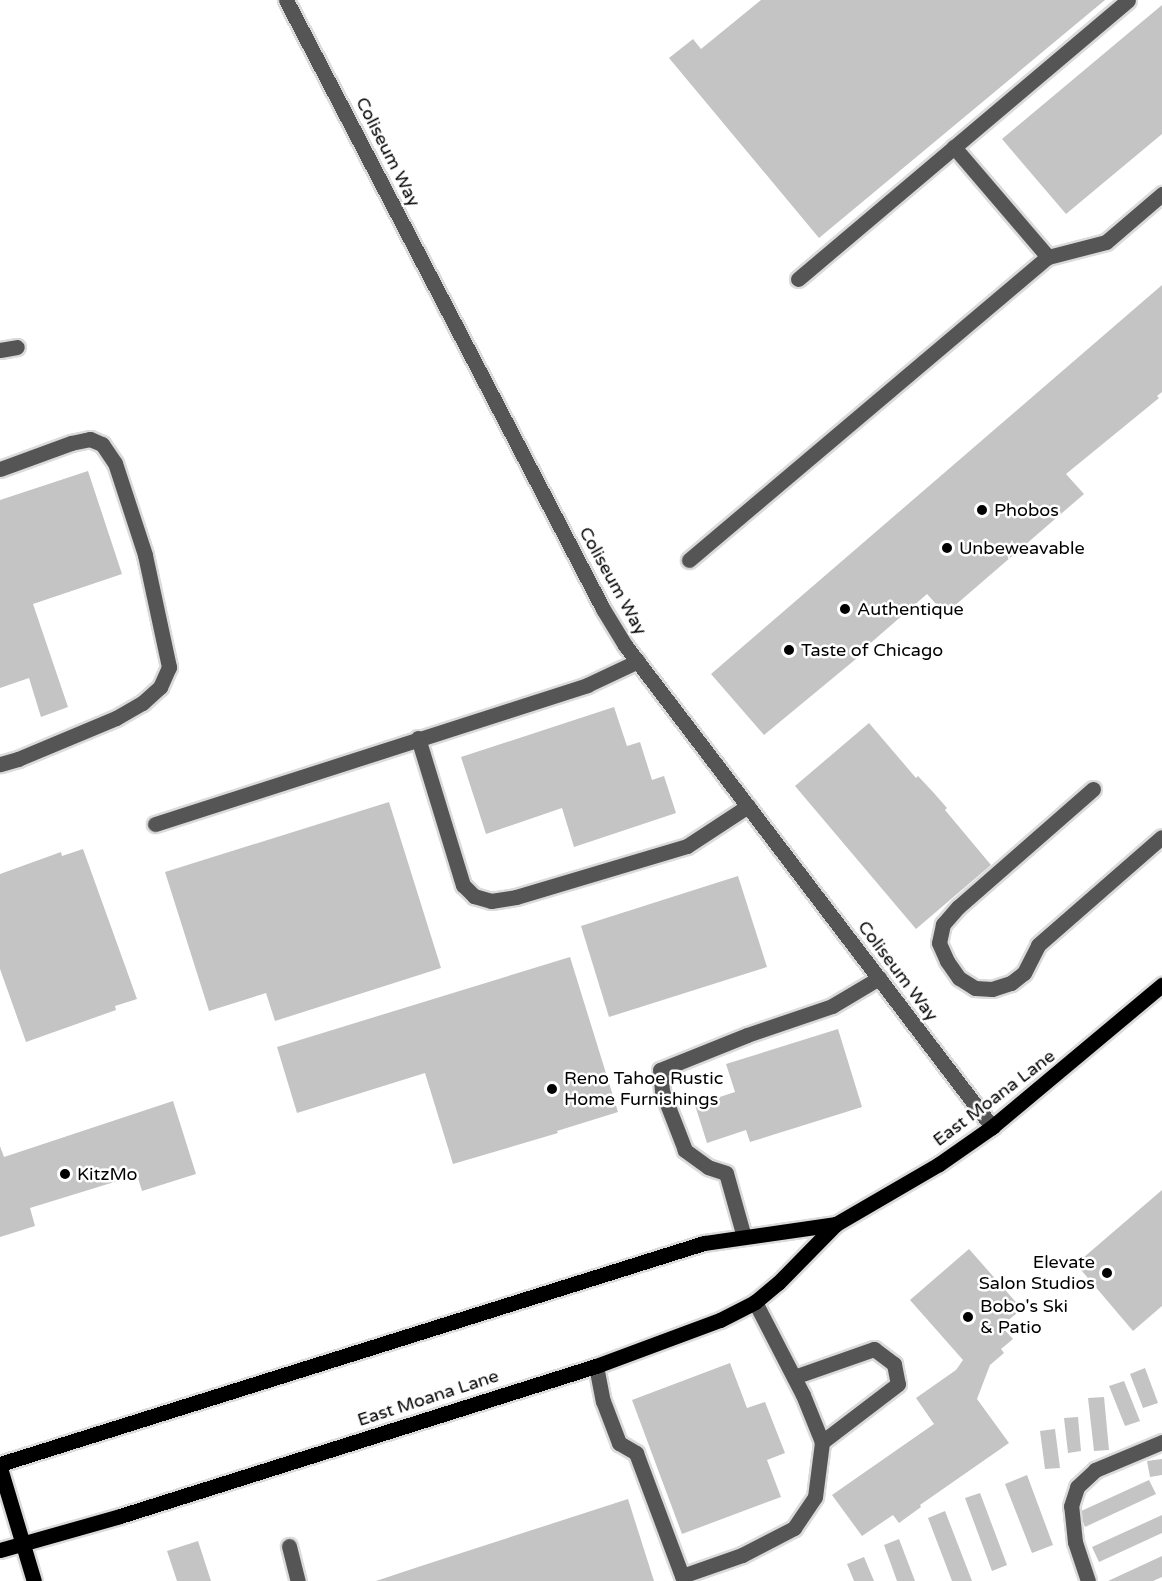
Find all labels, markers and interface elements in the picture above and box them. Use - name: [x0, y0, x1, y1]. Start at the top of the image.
- street label: Coliseum Way: [351, 94, 425, 210]
- place label: Phobos: [994, 499, 1059, 521]
- marker: Phobos: [975, 503, 989, 517]
- street label: Coliseum Way: [574, 523, 652, 639]
- place label: Unbeweavable: [959, 537, 1085, 559]
- marker: Unbeweavable: [940, 541, 954, 555]
- place label: Authentique: [857, 598, 964, 620]
- marker: Authentique: [838, 602, 852, 616]
- place label: Taste of Chicago: [801, 639, 943, 661]
- marker: Taste of Chicago: [782, 643, 796, 657]
- street label: Coliseum Way: [853, 916, 943, 1026]
- street label: East Moana Lane: [929, 1045, 1059, 1151]
- place label: Reno Tahoe Rustic Home Furnishings: [564, 1068, 723, 1110]
- marker: Reno Tahoe Rustic Home Furnishings: [545, 1082, 559, 1096]
- place label: KitzMo: [77, 1163, 137, 1185]
- marker: KitzMo: [58, 1167, 72, 1181]
- place label: Elevate Salon Studios: [979, 1252, 1095, 1294]
- marker: Elevate Salon Studios: [1100, 1266, 1114, 1280]
- place label: Bobo's Ski & Patio: [980, 1296, 1068, 1338]
- marker: Bobo's Ski & Patio: [961, 1310, 975, 1324]
- street label: East Moana Lane: [355, 1365, 501, 1431]

